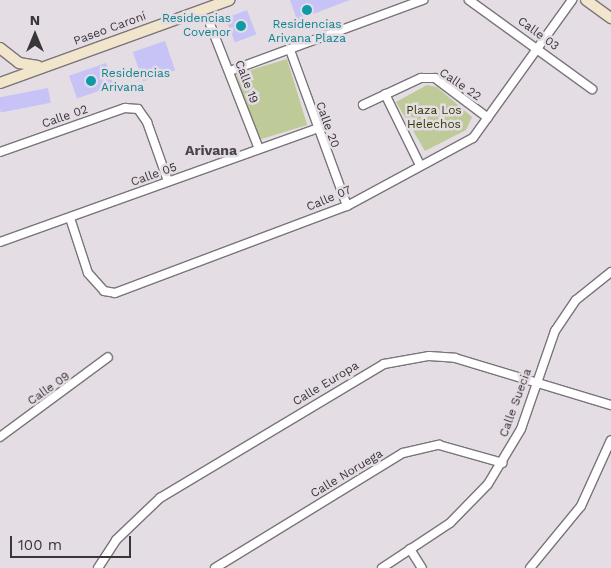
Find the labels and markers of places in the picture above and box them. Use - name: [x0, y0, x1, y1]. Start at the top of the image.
- marker: Residencias Arivana Plaza: [301, 4, 313, 16]
- place label: Residencias Covenor: [162, 12, 231, 40]
- place label: Residencias Arivana Plaza: [268, 18, 346, 46]
- marker: Residencias Covenor: [235, 20, 247, 32]
- place label: Residencias Arivana: [101, 67, 170, 95]
- marker: Residencias Arivana: [85, 75, 97, 87]

